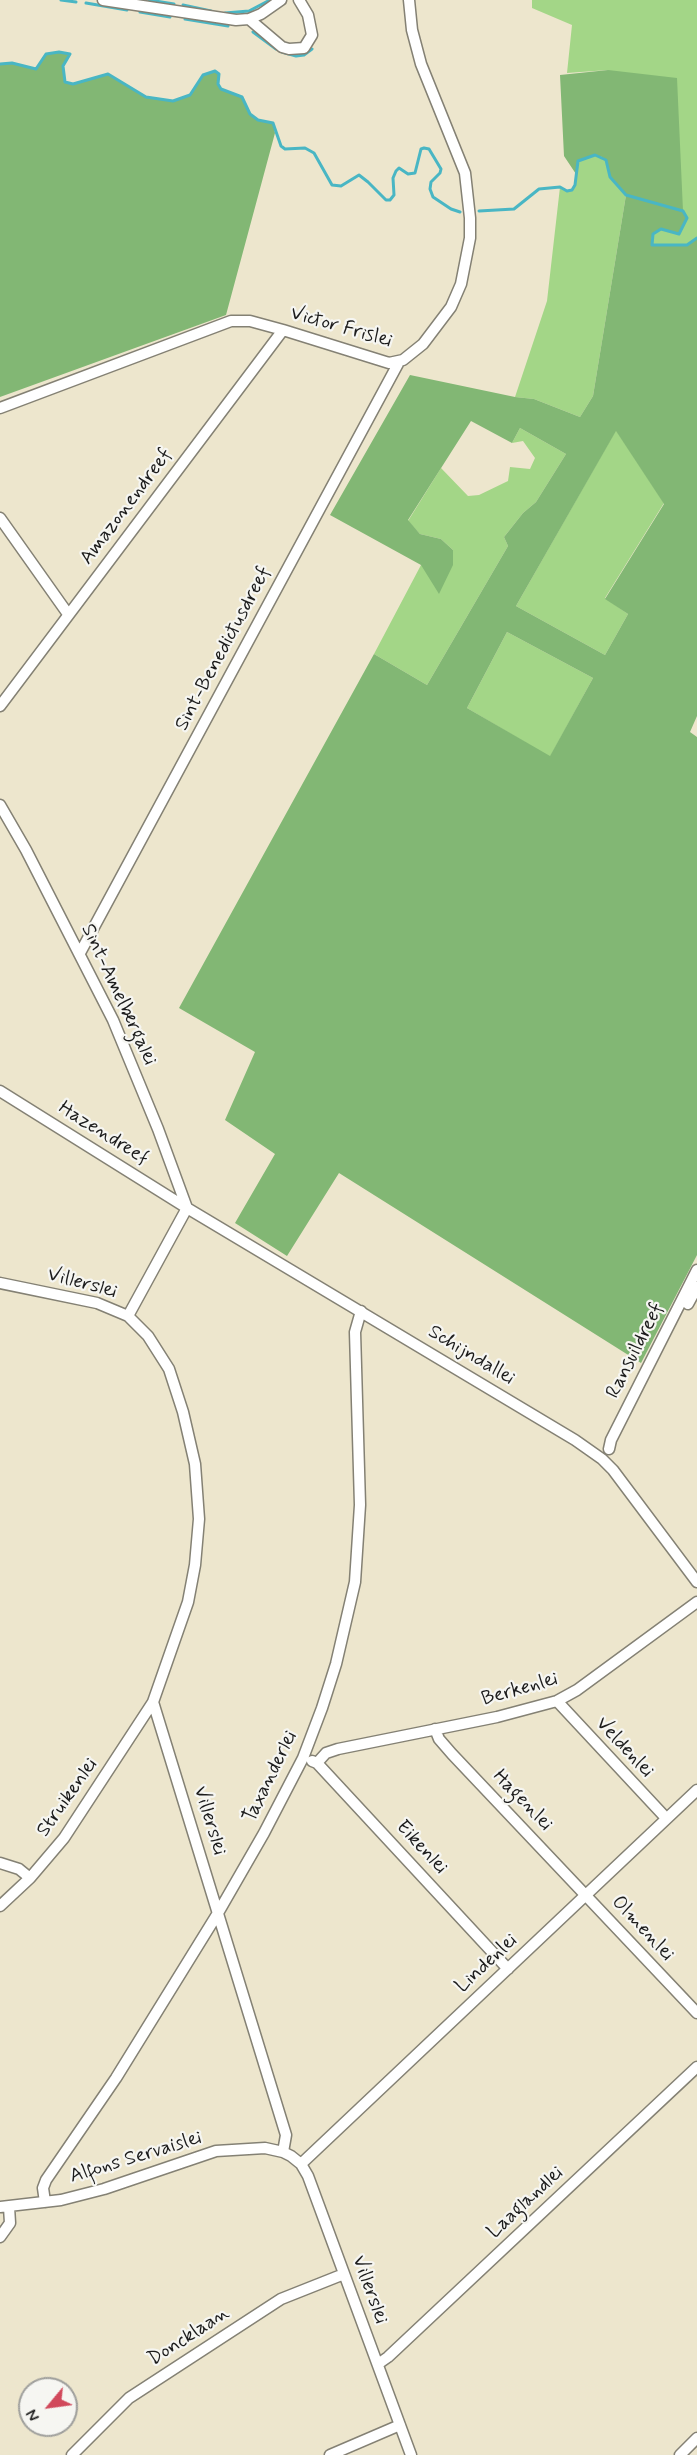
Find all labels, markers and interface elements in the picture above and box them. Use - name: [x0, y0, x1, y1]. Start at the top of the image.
- street label: Victor Frislei: [287, 302, 395, 354]
- street label: Amazonendreef: [75, 444, 179, 570]
- street label: Sint-Benedictusdreef: [171, 563, 277, 735]
- street label: Sint-Amelbergalei: [75, 921, 161, 1069]
- street label: Hazendreef: [53, 1097, 153, 1171]
- street label: Villerslei: [45, 1263, 119, 1305]
- street label: Ransuildreef: [602, 1299, 670, 1403]
- street label: Schijndallei: [423, 1321, 519, 1391]
- street label: Berkenlei: [479, 1668, 561, 1712]
- street label: Veldenlei: [590, 1712, 658, 1784]
- street label: Taxanderlei: [238, 1727, 304, 1827]
- street label: Struikenlei: [32, 1754, 104, 1842]
- street label: Hagenlei: [487, 1765, 557, 1837]
- street label: Villerslei: [187, 1783, 231, 1859]
- street label: Eikenlei: [390, 1816, 452, 1880]
- street label: Olmenlei: [606, 1891, 678, 1967]
- street label: Lindenlei: [451, 1929, 523, 1999]
- street label: Alfons Servaislei: [67, 2127, 205, 2189]
- street label: Laaglandlei: [483, 2162, 569, 2244]
- street label: Villerslei: [346, 2252, 392, 2328]
- street label: Doncklaan: [144, 2302, 234, 2372]
- north arrow: [18, 2377, 78, 2437]
- text: N: [22, 2405, 45, 2425]

